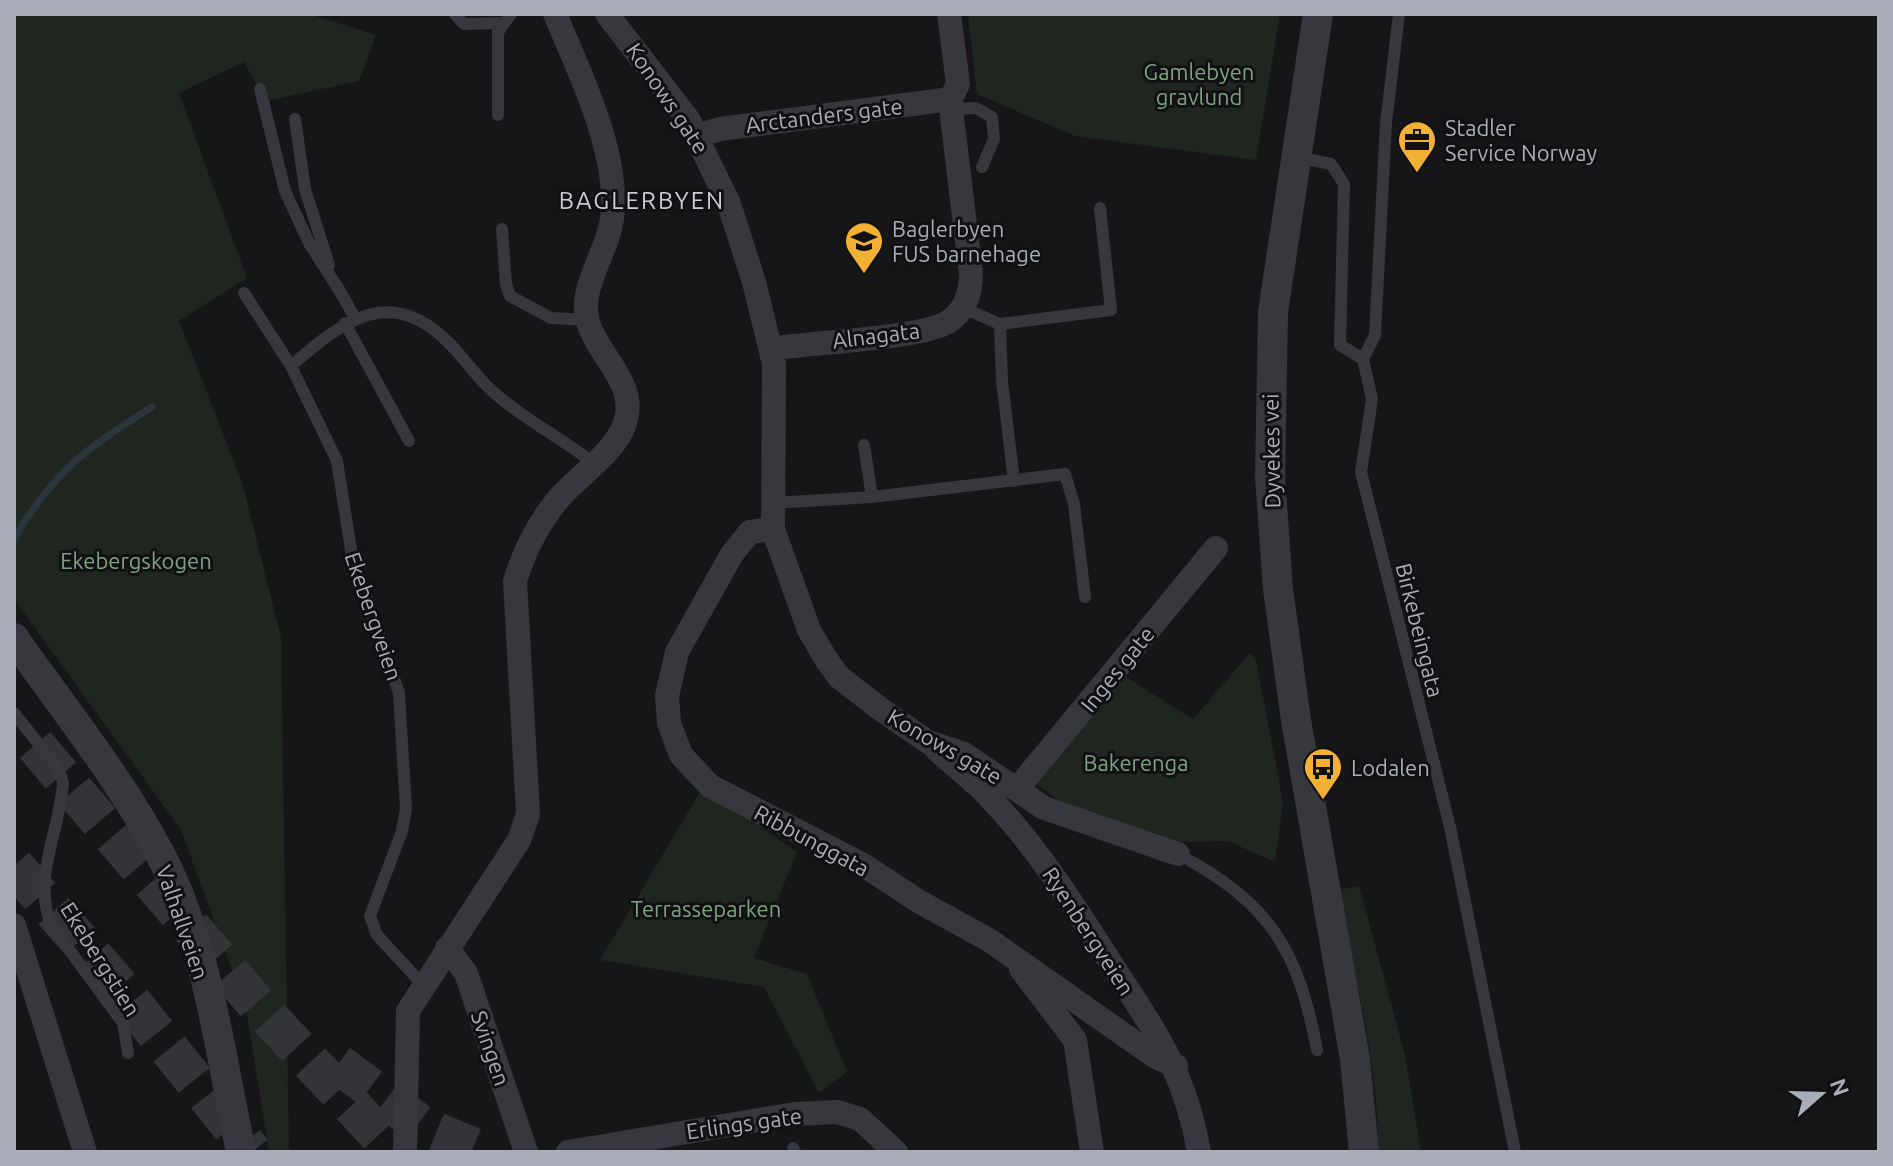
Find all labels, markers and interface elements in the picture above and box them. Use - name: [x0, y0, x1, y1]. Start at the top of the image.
- street label: Konows gate: [622, 38, 714, 158]
- park label: Gamlebyen gravlund: [1144, 59, 1254, 109]
- street label: Arctanders gate: [744, 93, 904, 137]
- place label: Stadler Service Norway: [1445, 115, 1598, 165]
- office icon: Stadler Service Norway: [1396, 119, 1438, 174]
- district label: BAGLERBYEN: [559, 187, 725, 214]
- place label: Baglerbyen FUS barnehage: [892, 216, 1041, 266]
- school or university icon: Baglerbyen FUS barnehage: [843, 220, 885, 275]
- street label: Alnagata: [831, 317, 921, 353]
- street label: Dyvekes vei: [1257, 393, 1285, 509]
- park label: Ekebergskogen: [60, 548, 212, 573]
- street label: Ekebergveien: [340, 549, 408, 683]
- street label: Birkebeingata: [1391, 560, 1449, 700]
- street label: Inges gate: [1075, 621, 1159, 717]
- street label: Konows gate: [883, 703, 1007, 789]
- bus stop icon: Lodalen: [1302, 746, 1344, 801]
- park label: Bakerenga: [1083, 750, 1189, 775]
- place label: Lodalen: [1351, 755, 1430, 780]
- street label: Ribbunggata: [750, 799, 874, 881]
- street label: Valhallveien: [152, 862, 214, 982]
- street label: Ryenbergveien: [1038, 862, 1140, 1000]
- park label: Terrasseparken: [631, 896, 781, 921]
- street label: Ekebergstien: [56, 897, 146, 1021]
- street label: Svingen: [467, 1007, 515, 1089]
- north arrow: [1781, 1054, 1861, 1134]
- text: N: [1826, 1075, 1855, 1099]
- street label: Erlings gate: [685, 1103, 803, 1143]

